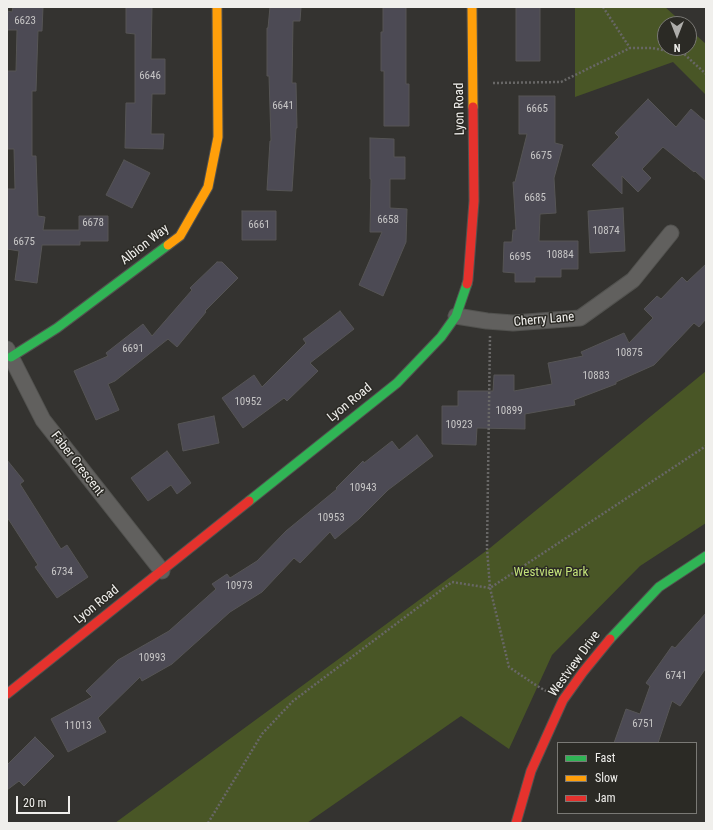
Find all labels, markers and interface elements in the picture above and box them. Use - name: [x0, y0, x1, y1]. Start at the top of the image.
- house number: 6623: [14, 14, 36, 28]
- north arrow: [657, 16, 697, 56]
- text: N: [674, 41, 680, 54]
- house number: 6646: [139, 69, 161, 83]
- street label: Lyon Road: [452, 83, 468, 135]
- house number: 6641: [272, 99, 294, 113]
- house number: 6665: [526, 102, 548, 116]
- house number: 6675: [530, 149, 552, 163]
- house number: 6685: [524, 191, 546, 205]
- house number: 6658: [377, 213, 399, 227]
- house number: 6678: [82, 216, 104, 230]
- house number: 6661: [248, 218, 270, 232]
- street label: Albion Way: [118, 221, 172, 269]
- house number: 10874: [592, 224, 620, 238]
- house number: 6675: [13, 235, 35, 249]
- house number: 10884: [546, 248, 574, 262]
- house number: 6695: [509, 250, 531, 264]
- street label: Cherry Lane: [513, 310, 575, 330]
- house number: 6691: [122, 342, 144, 356]
- house number: 10875: [615, 346, 643, 360]
- house number: 10883: [582, 369, 610, 383]
- street label: Lyon Road: [325, 380, 375, 426]
- house number: 10952: [234, 395, 262, 409]
- house number: 10899: [495, 404, 523, 418]
- house number: 10923: [445, 418, 473, 432]
- street label: Faber Crescent: [47, 429, 107, 499]
- house number: 10943: [349, 481, 377, 495]
- house number: 10953: [317, 511, 345, 525]
- house number: 6734: [51, 565, 73, 579]
- park label: Westview Park: [514, 565, 588, 581]
- house number: 10973: [225, 579, 253, 593]
- street label: Lyon Road: [72, 582, 122, 628]
- street label: Westview Drive: [546, 628, 604, 700]
- house number: 10993: [138, 651, 166, 665]
- house number: 6741: [665, 669, 687, 683]
- house number: 6751: [632, 717, 654, 731]
- house number: 11013: [64, 719, 92, 733]
- legend: [557, 742, 697, 814]
- text: Fast: [595, 751, 615, 765]
- text: Slow: [595, 771, 618, 785]
- scale bar: [18, 788, 72, 814]
- text: Jam: [595, 791, 616, 805]
- text: 20 m: [23, 796, 47, 810]

